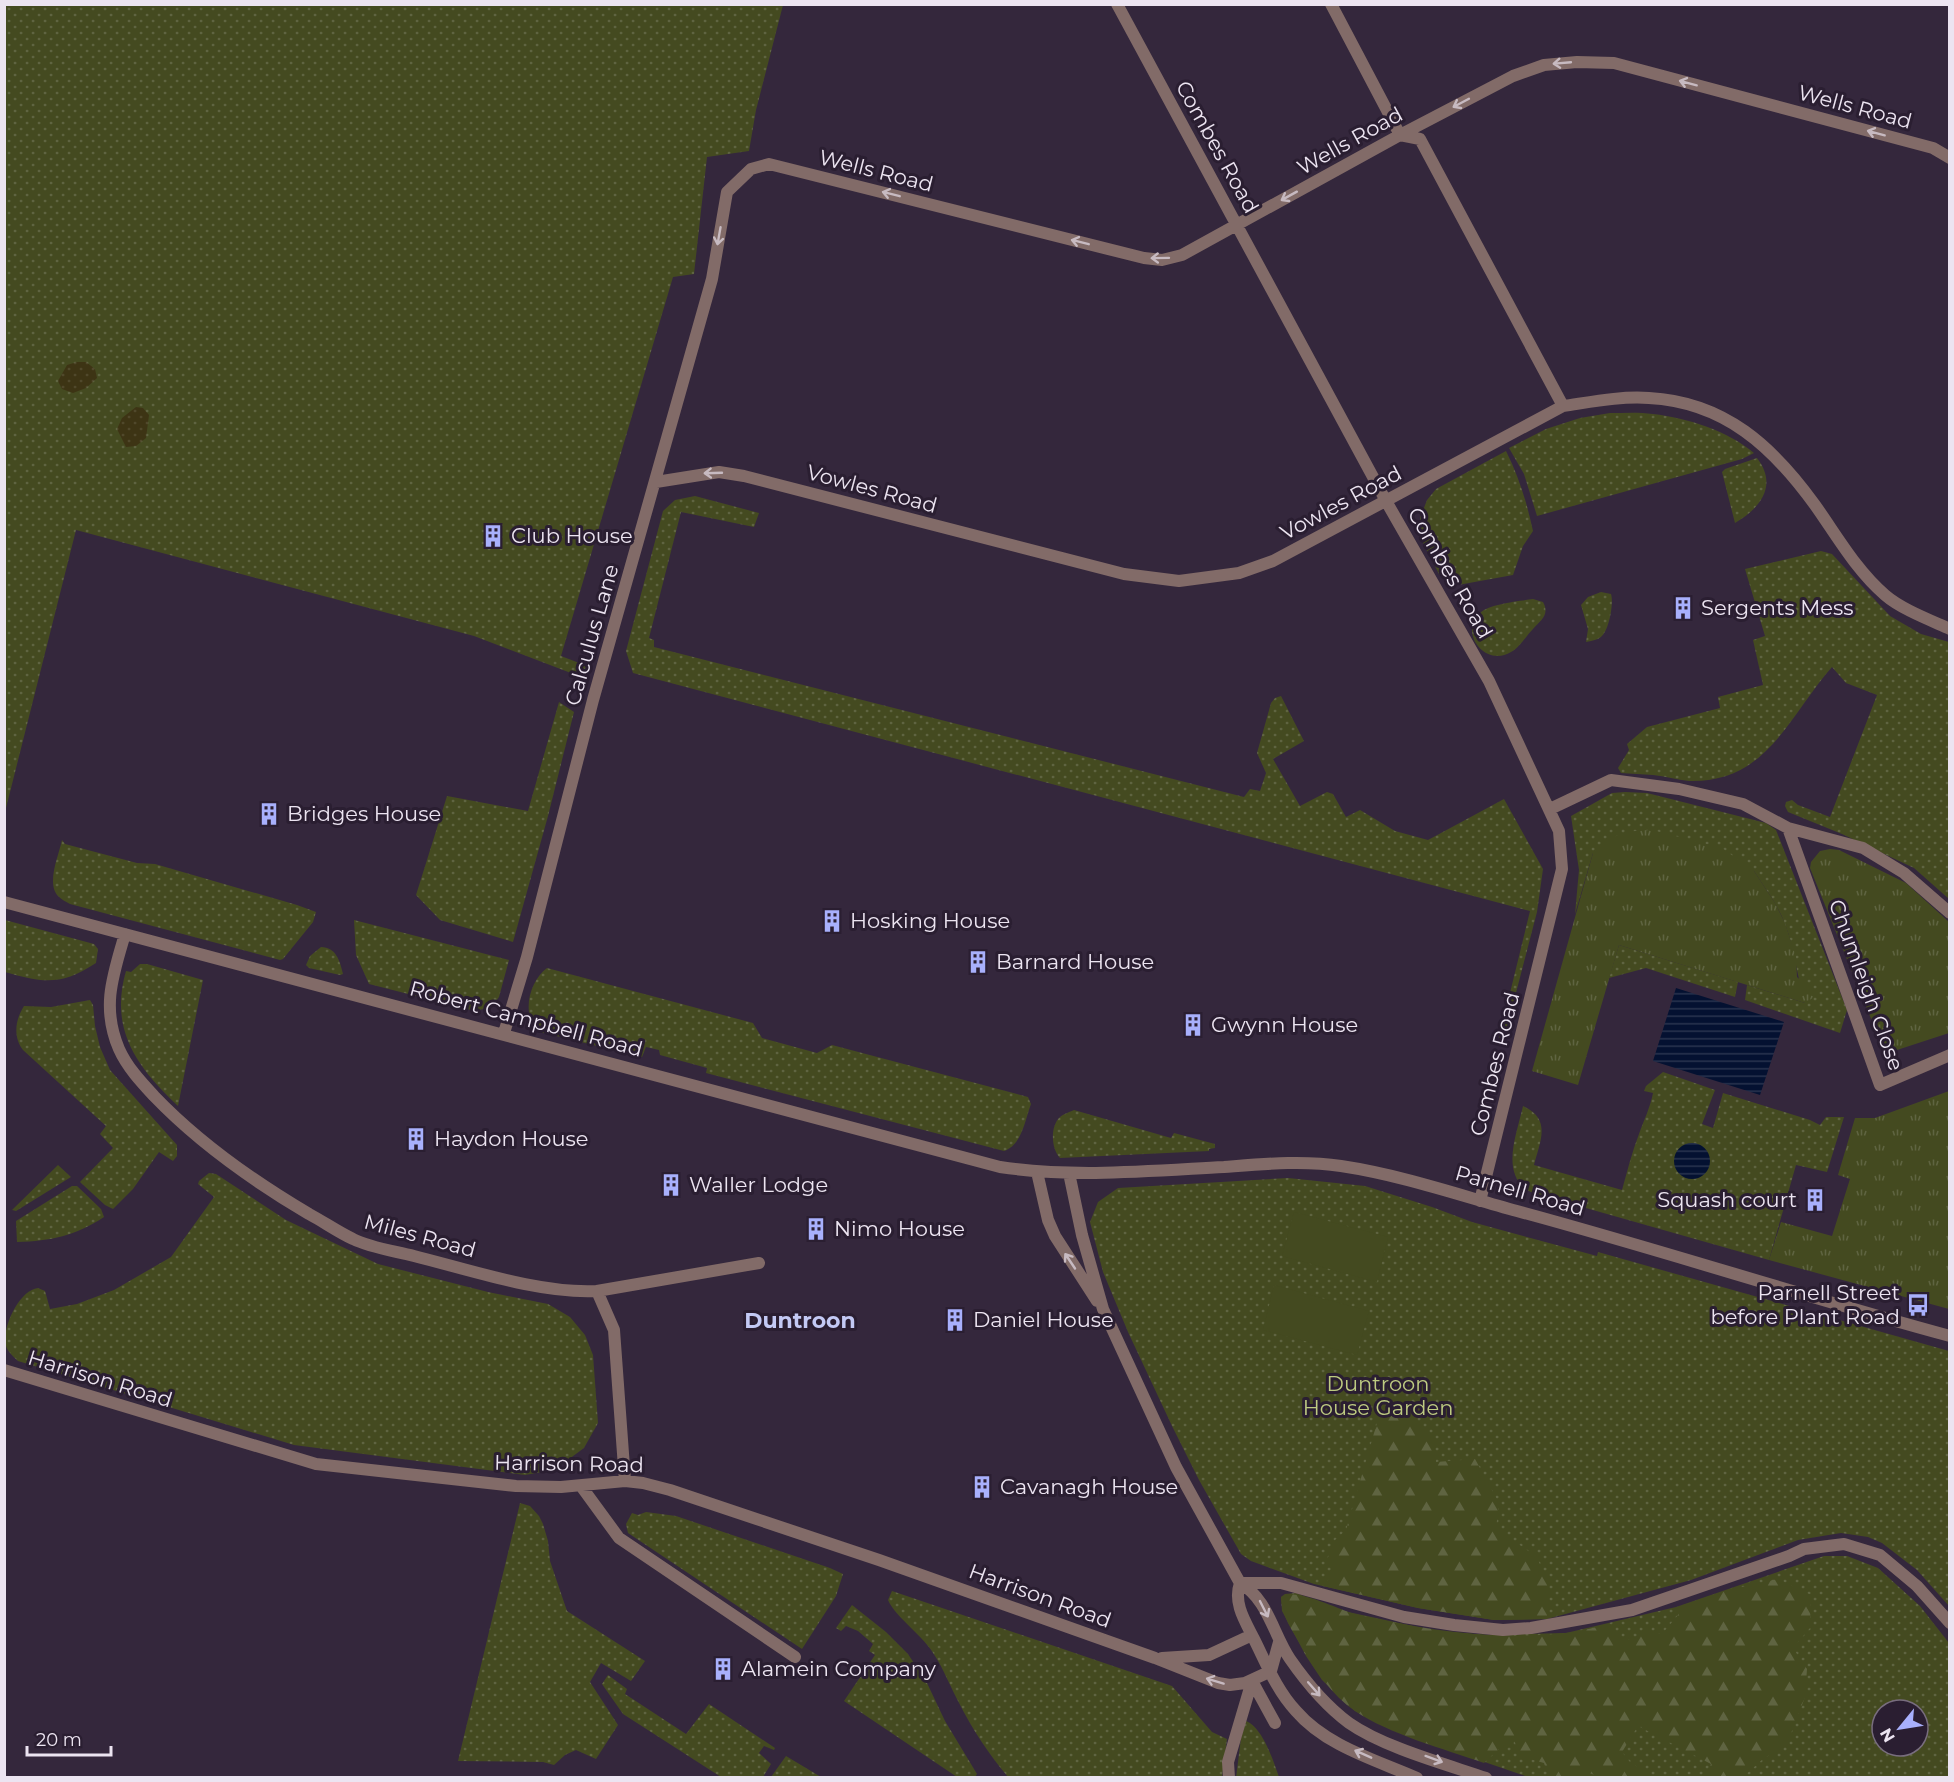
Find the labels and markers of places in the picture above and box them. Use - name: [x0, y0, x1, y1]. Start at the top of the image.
- building icon: Club House: [480, 523, 506, 549]
- place label: Club House: [511, 523, 633, 548]
- building icon: Sergents Mess: [1670, 595, 1696, 621]
- place label: Sergents Mess: [1701, 595, 1854, 620]
- building icon: Bridges House: [256, 801, 282, 827]
- place label: Bridges House: [287, 801, 441, 826]
- building icon: Hosking House: [819, 908, 845, 934]
- place label: Hosking House: [850, 908, 1010, 933]
- building icon: Barnard House: [965, 949, 991, 975]
- place label: Barnard House: [996, 949, 1154, 974]
- building icon: Gwynn House: [1180, 1012, 1206, 1038]
- place label: Gwynn House: [1211, 1012, 1358, 1037]
- building icon: Haydon House: [403, 1126, 429, 1152]
- place label: Haydon House: [434, 1126, 589, 1151]
- building icon: Waller Lodge: [658, 1172, 684, 1198]
- place label: Waller Lodge: [689, 1172, 828, 1197]
- place label: Squash court: [1657, 1187, 1797, 1212]
- building icon: Squash court: [1802, 1187, 1828, 1213]
- building icon: Nimo House: [803, 1216, 829, 1242]
- place label: Nimo House: [834, 1216, 965, 1241]
- place label: Parnell Street before Plant Road: [1710, 1280, 1900, 1329]
- bus stop icon: Parnell Street before Plant Road: [1905, 1292, 1931, 1318]
- building icon: Daniel House: [942, 1307, 968, 1333]
- place label: Daniel House: [973, 1307, 1114, 1332]
- building icon: Cavanagh House: [969, 1474, 995, 1500]
- place label: Cavanagh House: [1000, 1474, 1178, 1499]
- building icon: Alamein Company: [710, 1656, 736, 1682]
- place label: Alamein Company: [741, 1656, 937, 1681]

